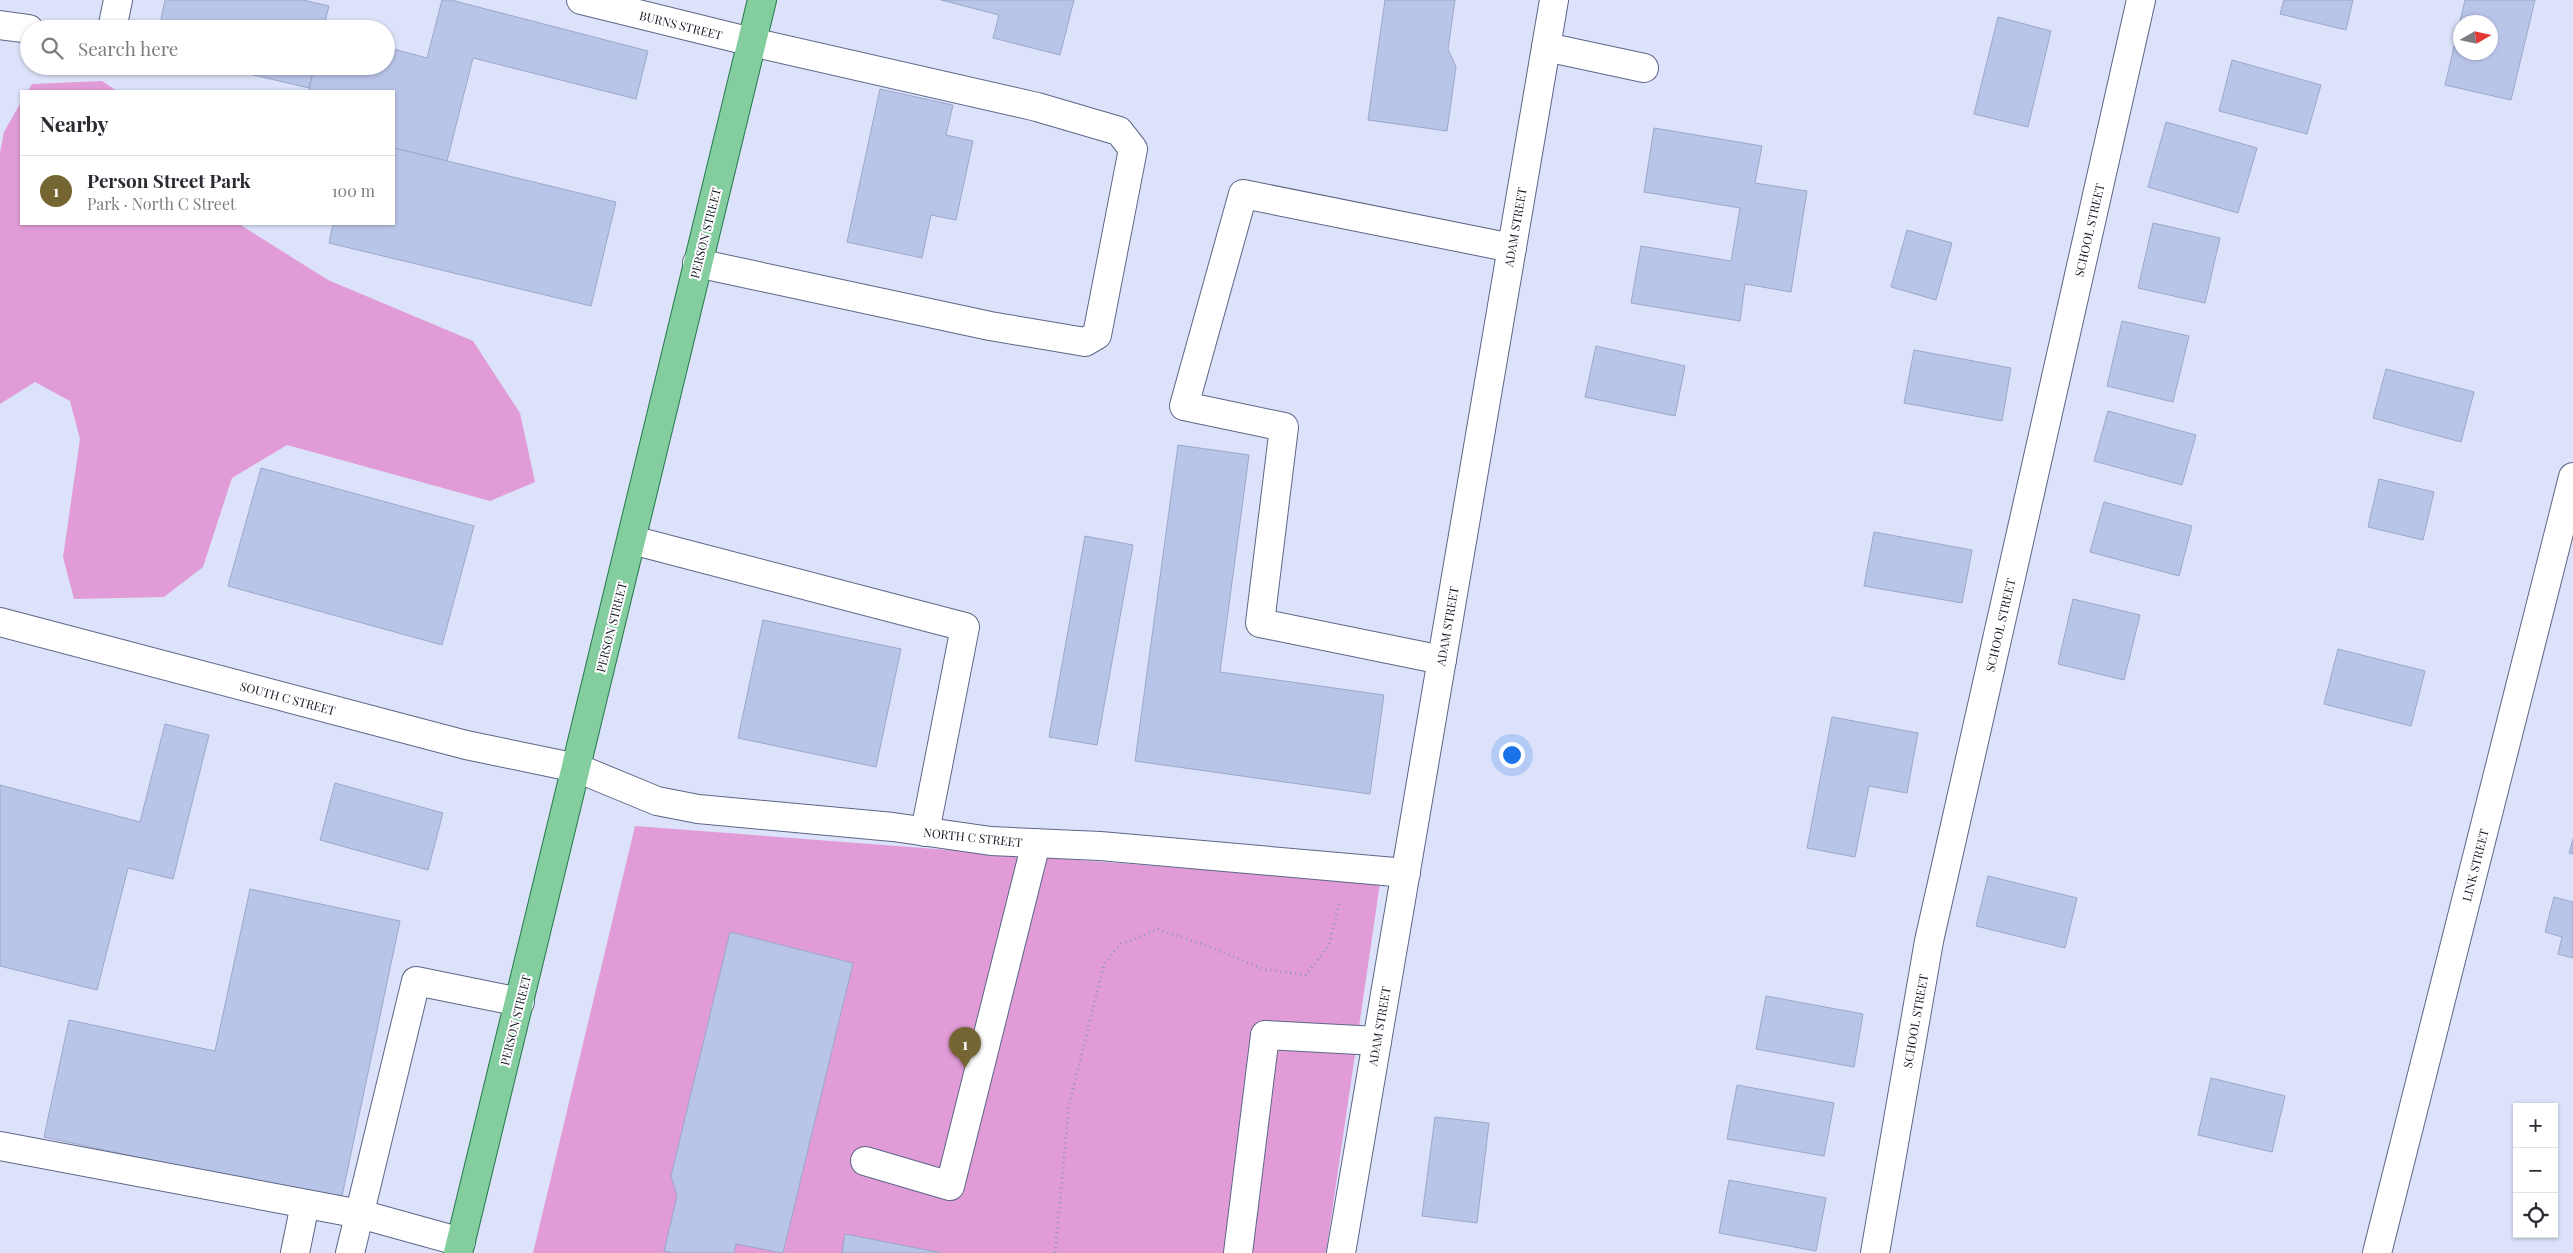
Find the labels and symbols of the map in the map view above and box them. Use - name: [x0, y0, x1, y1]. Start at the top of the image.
- street label: BURNS STREET: [638, 7, 725, 43]
- north arrow: [2453, 15, 2498, 60]
- street label: SCHOOL STREET: [2070, 181, 2108, 278]
- street label: PERSON STREET: [686, 186, 724, 280]
- street label: ADAM STREET: [1500, 186, 1530, 269]
- street label: SCHOOL STREET: [1981, 576, 2019, 673]
- street label: PERSON STREET: [592, 580, 630, 674]
- street label: ADAM STREET: [1432, 585, 1462, 668]
- street label: SOUTH C STREET: [239, 678, 338, 719]
- your location: [1499, 742, 1525, 768]
- street label: NORTH C STREET: [923, 824, 1024, 850]
- street label: LINK STREET: [2458, 827, 2492, 903]
- street label: SCHOOL STREET: [1899, 972, 1931, 1069]
- street label: PERSON STREET: [496, 973, 534, 1067]
- street label: ADAM STREET: [1364, 985, 1394, 1068]
- pin: 1: [949, 1027, 981, 1068]

